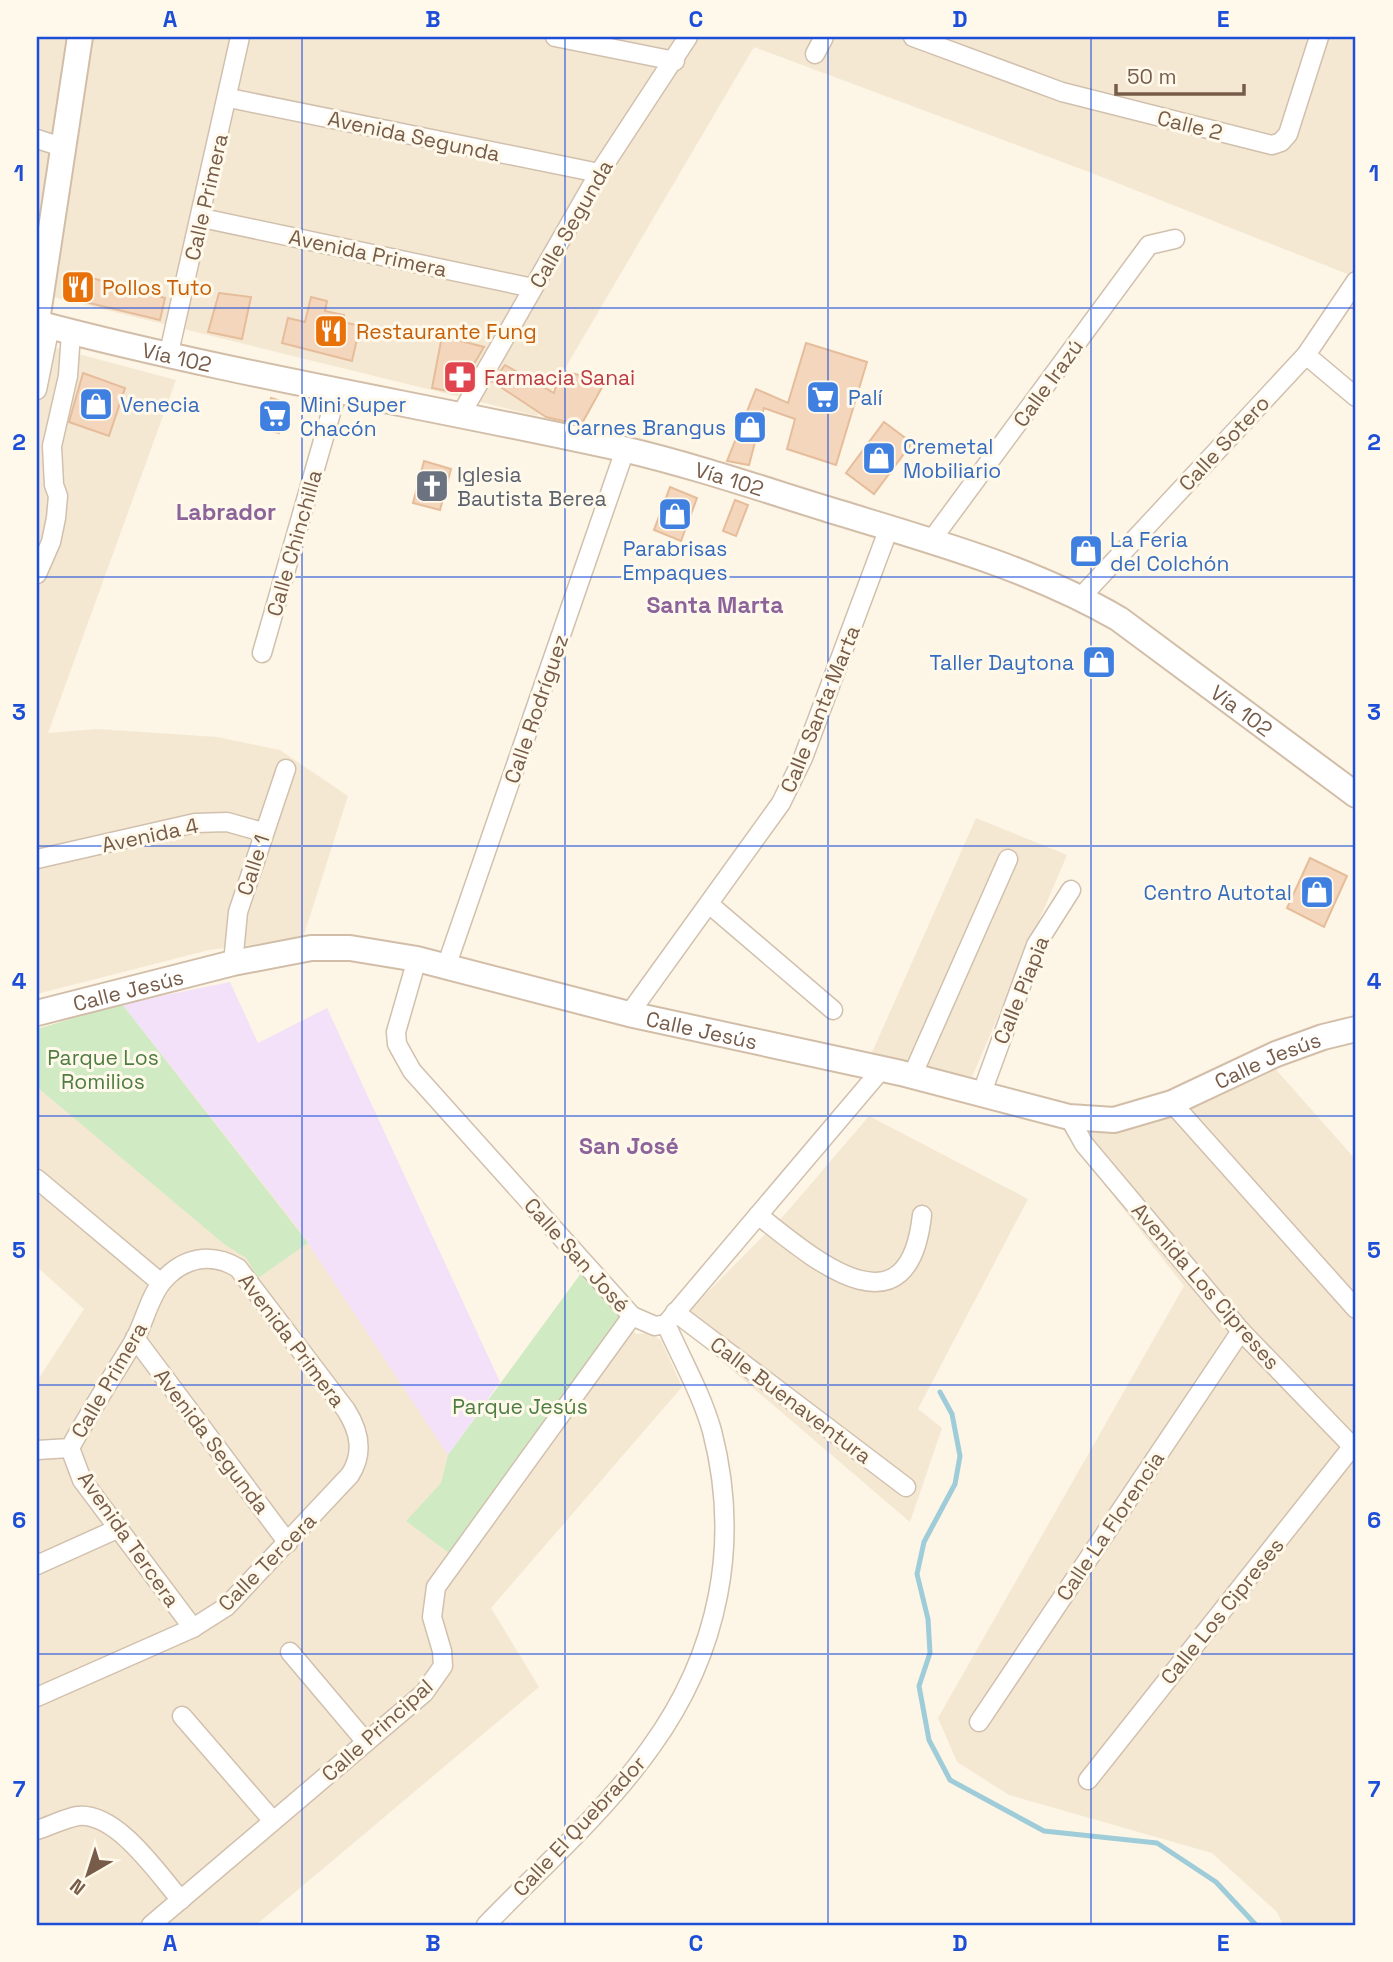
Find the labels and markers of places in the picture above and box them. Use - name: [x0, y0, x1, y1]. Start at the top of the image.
- restaurant icon: Pollos Tuto: [59, 268, 97, 306]
- place label: Pollos Tuto: [102, 274, 212, 301]
- restaurant icon: Restaurante Fung: [312, 312, 350, 350]
- place label: Restaurante Fung: [356, 318, 537, 345]
- pharmacy icon: Farmacia Sanai: [441, 358, 479, 396]
- place label: Farmacia Sanai: [484, 364, 635, 391]
- supermarket icon: Palí: [804, 378, 842, 416]
- place label: Palí: [848, 384, 884, 411]
- shop icon: Venecia: [77, 385, 115, 423]
- place label: Venecia: [120, 391, 200, 418]
- place label: Mini Super Chacón: [300, 391, 406, 442]
- supermarket icon: Mini Super Chacón: [256, 397, 294, 435]
- shop icon: Carnes Brangus: [731, 408, 769, 446]
- place label: Carnes Brangus: [567, 414, 726, 441]
- place label: Cremetal Mobiliario: [903, 433, 1001, 484]
- shop icon: Cremetal Mobiliario: [860, 439, 898, 477]
- place label: Iglesia Bautista Berea: [457, 461, 607, 512]
- church icon: Iglesia Bautista Berea: [413, 467, 451, 505]
- shop icon: Parabrisas Empaques: [656, 495, 694, 533]
- place label: La Feria del Colchón: [1110, 526, 1229, 577]
- shop icon: La Feria del Colchón: [1067, 532, 1105, 570]
- place label: Parabrisas Empaques: [622, 535, 728, 586]
- shop icon: Taller Daytona: [1080, 643, 1118, 681]
- place label: Taller Daytona: [930, 649, 1074, 676]
- shop icon: Centro Autotal: [1298, 873, 1336, 911]
- place label: Centro Autotal: [1143, 879, 1292, 906]

